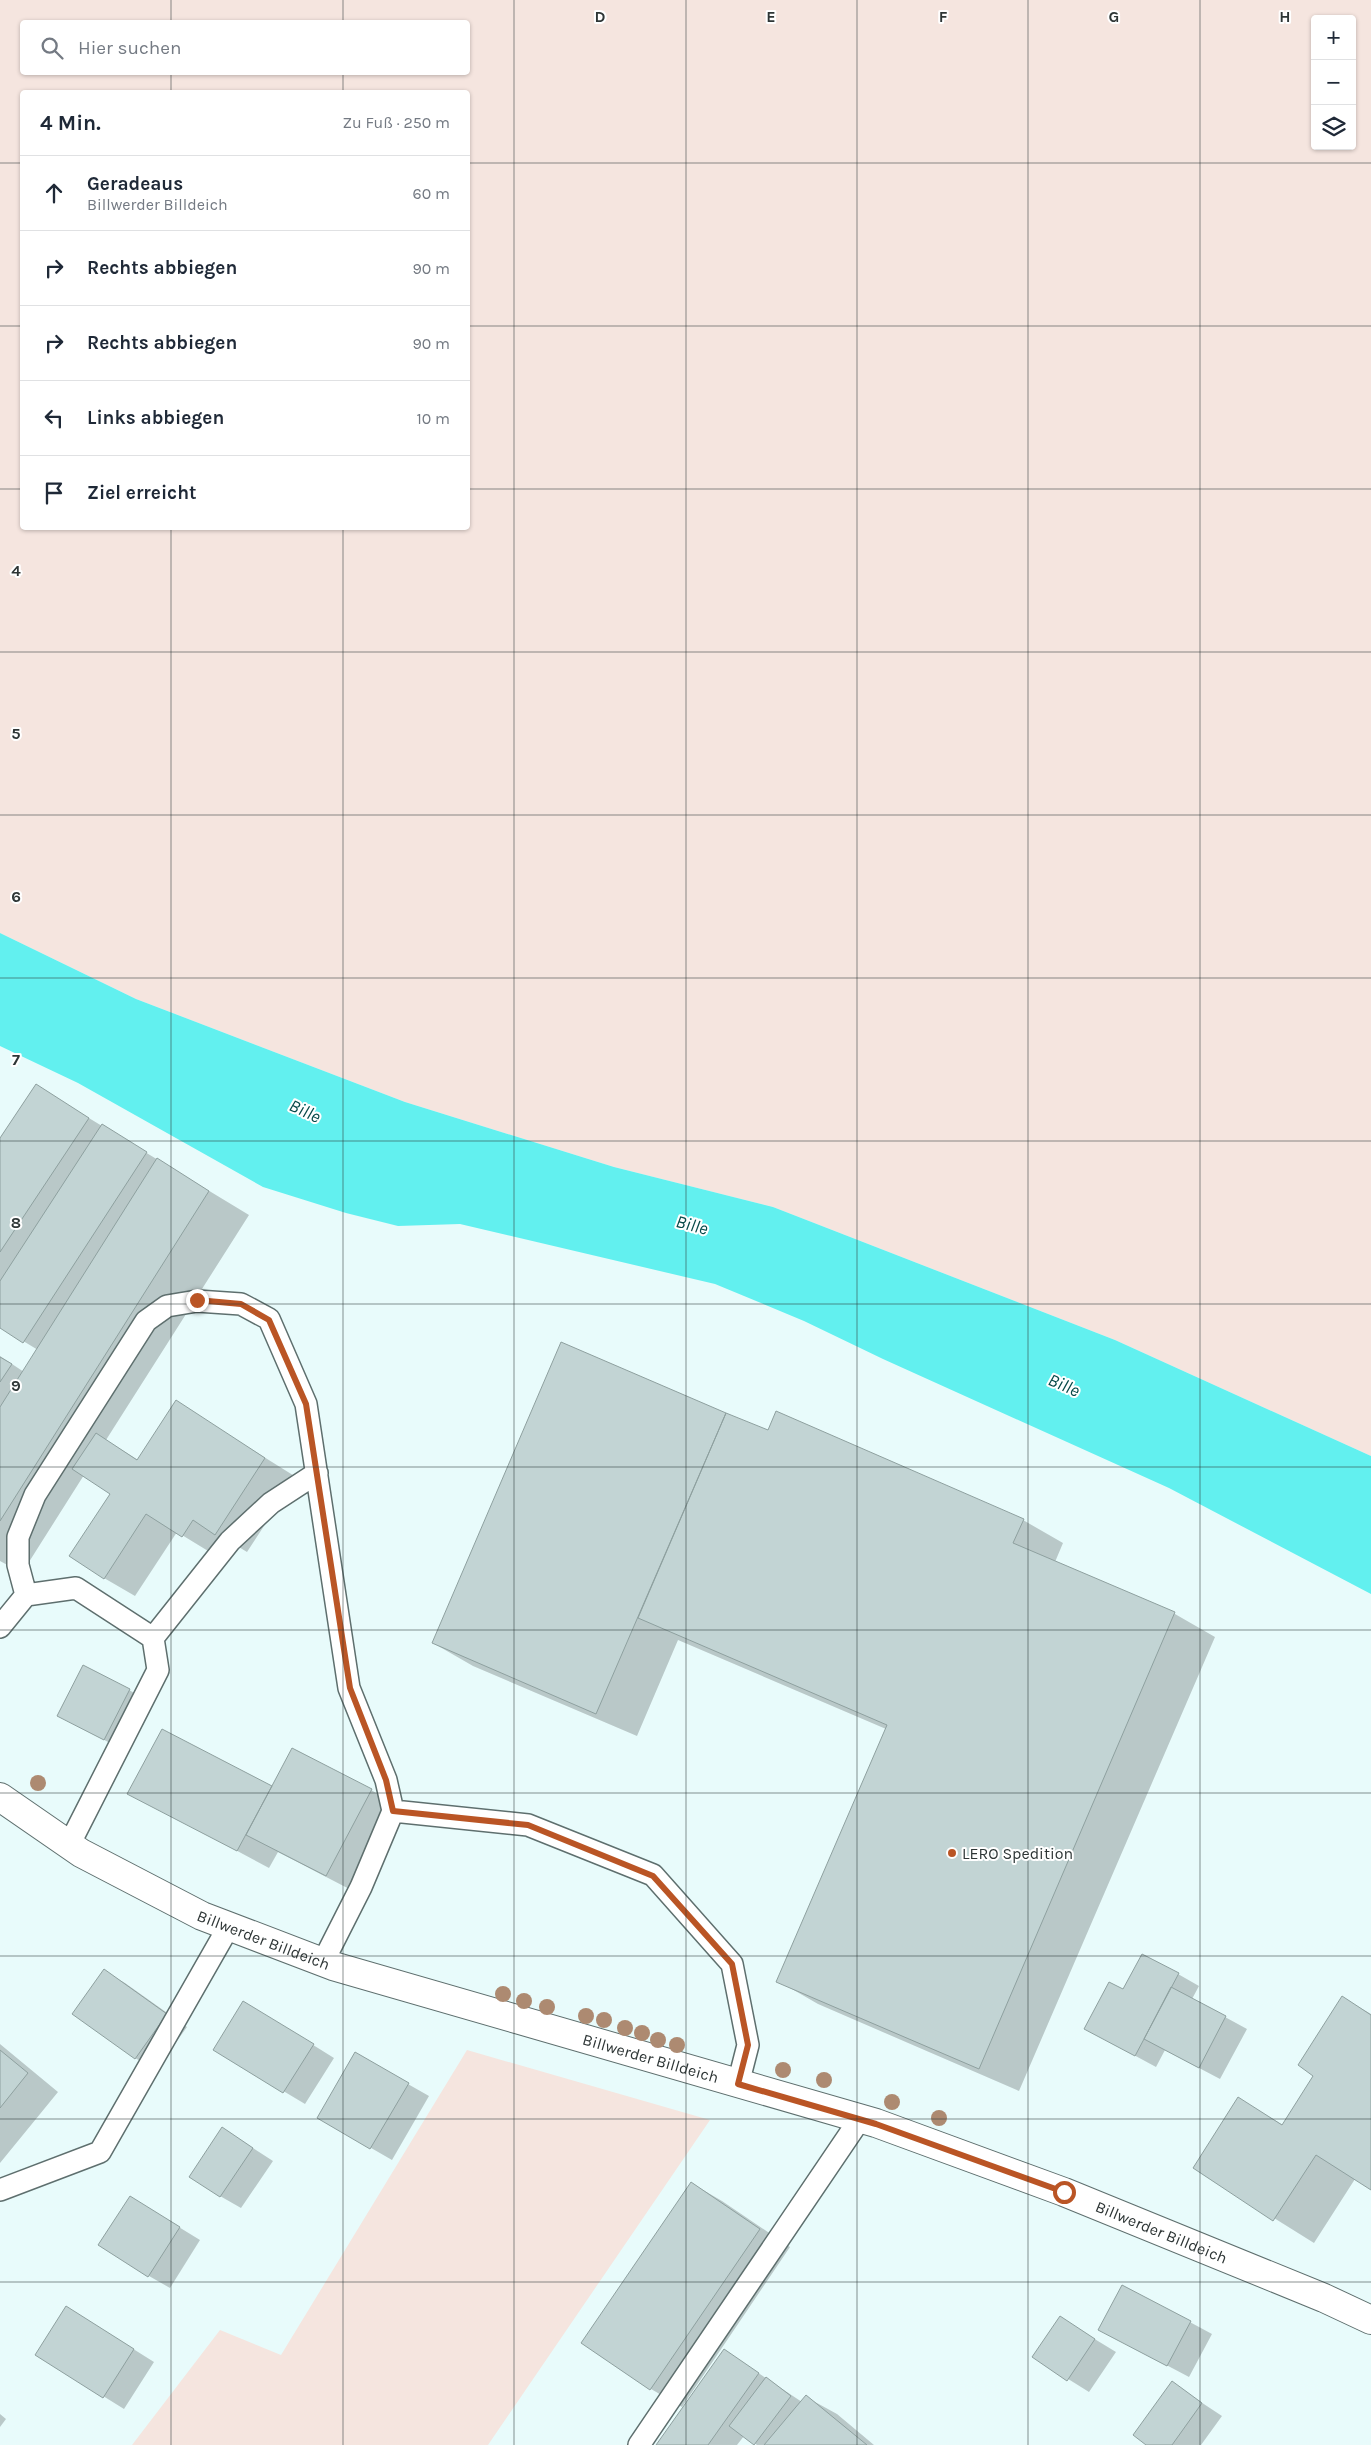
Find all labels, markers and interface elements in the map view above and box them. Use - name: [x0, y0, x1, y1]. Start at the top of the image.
- text: D: [595, 7, 606, 26]
- text: E: [766, 7, 776, 26]
- text: F: [939, 7, 948, 26]
- text: G: [1109, 7, 1119, 26]
- text: H: [1279, 7, 1291, 26]
- map controls: [1311, 15, 1356, 150]
- button: +: [1311, 15, 1356, 60]
- search box: [20, 20, 470, 75]
- icon: search: [38, 34, 66, 62]
- text: Hier suchen: [78, 37, 181, 59]
- button: −: [1311, 60, 1356, 105]
- button: layers: [1311, 105, 1356, 150]
- text: 4 Min.: [40, 111, 101, 135]
- text: Zu Fuß · 250 m: [343, 113, 450, 132]
- text: Geradeaus: [87, 173, 183, 195]
- icon: ahead: [40, 179, 68, 207]
- text: 60 m: [413, 184, 450, 203]
- text: Billwerder Billdeich: [87, 195, 228, 214]
- icon: right: [40, 254, 68, 282]
- text: Rechts abbiegen: [87, 257, 237, 279]
- text: 90 m: [412, 259, 450, 278]
- icon: right: [40, 329, 68, 357]
- text: Rechts abbiegen: [87, 332, 237, 354]
- text: 90 m: [412, 334, 450, 353]
- icon: left: [40, 404, 68, 432]
- text: Links abbiegen: [87, 407, 224, 429]
- text: 10 m: [416, 409, 450, 428]
- icon: arrive: [40, 479, 68, 507]
- text: Ziel erreicht: [87, 482, 197, 504]
- text: 4: [11, 561, 21, 580]
- text: 5: [11, 724, 21, 743]
- text: 6: [11, 887, 21, 906]
- text: 7: [12, 1050, 20, 1069]
- water label: Bille: [286, 1094, 324, 1128]
- water label: Bille: [674, 1210, 710, 1240]
- text: 8: [11, 1213, 21, 1232]
- route end: [186, 1289, 209, 1312]
- water label: Bille: [1045, 1368, 1083, 1402]
- text: 9: [11, 1376, 21, 1395]
- place label: LERO Spedition: [962, 1844, 1073, 1863]
- marker: LERO Spedition: [946, 1847, 958, 1859]
- street label: Billwerder Billdeich: [194, 1906, 333, 1974]
- street label: Billwerder Billdeich: [580, 2030, 721, 2087]
- route start: [1053, 2181, 1076, 2204]
- street label: Billwerder Billdeich: [1093, 2197, 1230, 2268]

